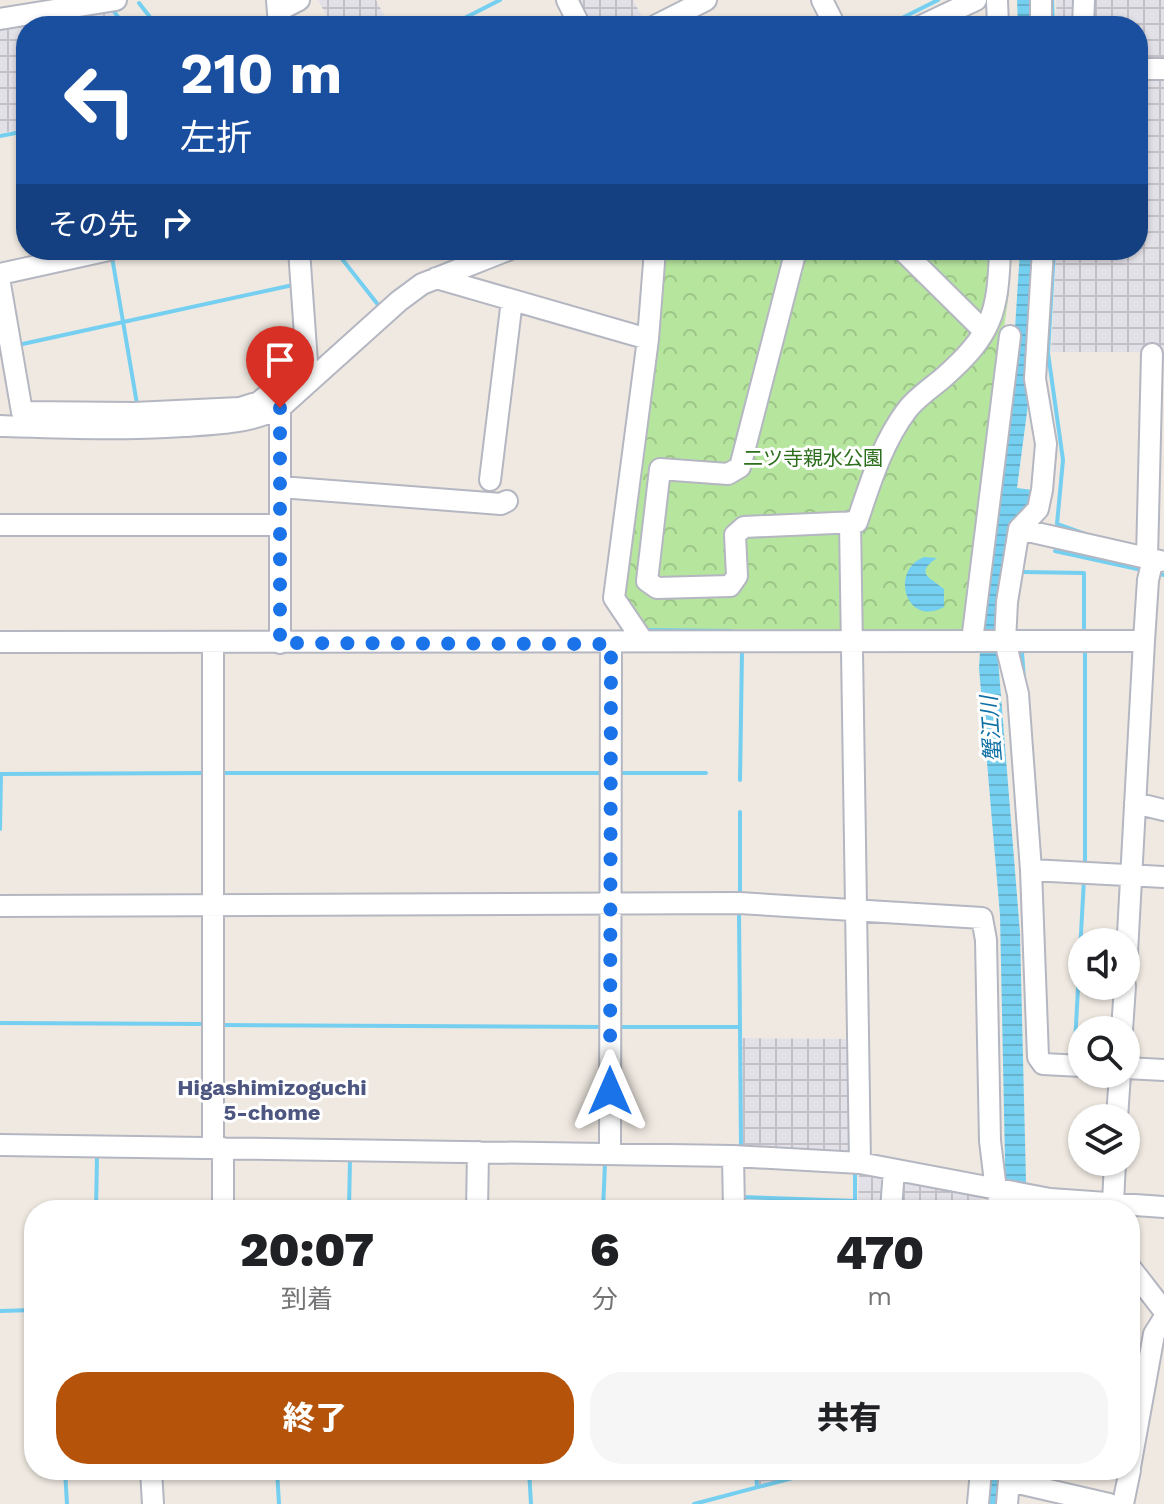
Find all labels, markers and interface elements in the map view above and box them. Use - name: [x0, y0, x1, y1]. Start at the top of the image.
- text: 210 m: [180, 41, 342, 107]
- icon: left: [48, 48, 152, 152]
- text: 左折: [180, 117, 252, 159]
- icon: right: [154, 200, 198, 244]
- text: その先: [48, 207, 138, 242]
- pin: [246, 326, 314, 408]
- icon: arrive: [258, 338, 302, 382]
- park label: 二ツ寺親水公園: [743, 446, 883, 470]
- water label: 蟹江川: [976, 693, 1006, 763]
- map controls: [1068, 928, 1140, 1176]
- button: sound: [1068, 928, 1140, 1000]
- button: search: [1068, 1016, 1140, 1088]
- position arrow: [568, 1049, 652, 1133]
- district label: Higashimizoguchi 5-chome: [177, 1075, 367, 1125]
- button: layers: [1068, 1104, 1140, 1176]
- text: 20:07: [240, 1221, 374, 1278]
- text: 6: [590, 1221, 620, 1278]
- text: 470: [835, 1224, 924, 1281]
- text: m: [867, 1281, 892, 1311]
- text: 到着: [281, 1284, 333, 1314]
- text: 分: [592, 1284, 618, 1314]
- button: 終了: [56, 1372, 574, 1464]
- button: 共有: [590, 1372, 1108, 1464]

